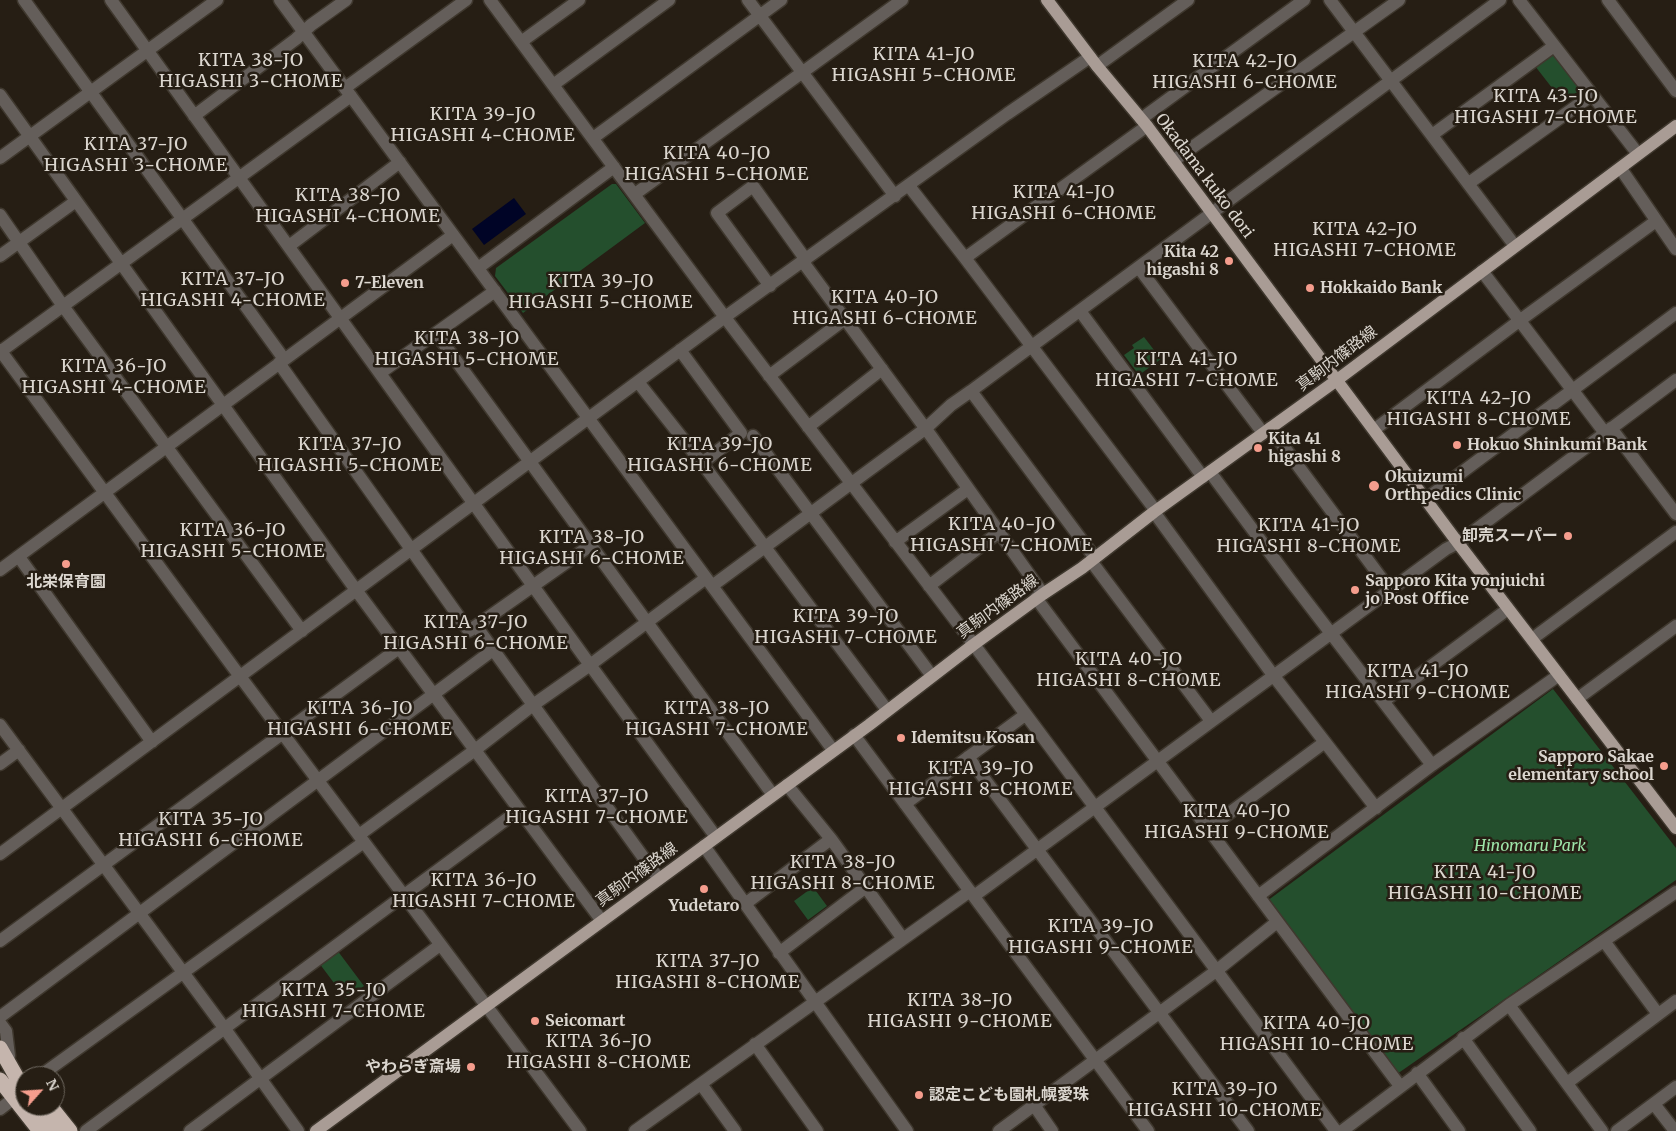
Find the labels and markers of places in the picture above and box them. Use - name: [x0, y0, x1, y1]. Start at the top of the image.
- place label: Kita 42 higashi 8: [1146, 242, 1219, 280]
- marker: Kita 42 higashi 8: [1223, 255, 1235, 267]
- place label: 7-Eleven: [355, 273, 424, 293]
- marker: 7-Eleven: [339, 277, 351, 289]
- place label: Hokkaido Bank: [1320, 278, 1442, 298]
- marker: Hokkaido Bank: [1304, 282, 1316, 294]
- place label: Kita 41 higashi 8: [1268, 429, 1341, 467]
- place label: Hokuo Shinkumi Bank: [1467, 435, 1647, 455]
- marker: Hokuo Shinkumi Bank: [1451, 439, 1463, 451]
- marker: Kita 41 higashi 8: [1252, 442, 1264, 454]
- place label: Okuizumi Orthpedics Clinic: [1385, 467, 1521, 505]
- marker: Okuizumi Orthpedics Clinic: [1367, 479, 1381, 493]
- place label: 卸売スーパー: [1462, 526, 1558, 546]
- marker: 卸売スーパー: [1562, 530, 1574, 542]
- marker: 北栄保育園: [60, 558, 72, 570]
- place label: Sapporo Kita yonjuichi jo Post Office: [1365, 571, 1545, 609]
- place label: 北栄保育園: [26, 572, 106, 592]
- marker: Sapporo Kita yonjuichi jo Post Office: [1349, 584, 1361, 596]
- place label: Idemitsu Kosan: [911, 728, 1035, 748]
- marker: Idemitsu Kosan: [895, 732, 907, 744]
- place label: Sapporo Sakae elementary school: [1508, 747, 1654, 785]
- marker: Sapporo Sakae elementary school: [1658, 760, 1670, 772]
- marker: Yudetaro: [698, 883, 710, 895]
- place label: Yudetaro: [669, 896, 739, 916]
- place label: Seicomart: [545, 1011, 625, 1031]
- marker: Seicomart: [529, 1015, 541, 1027]
- place label: やわらぎ斎場: [365, 1057, 461, 1077]
- marker: やわらぎ斎場: [465, 1061, 477, 1073]
- place label: 認定こども園札幌愛珠: [929, 1085, 1089, 1105]
- marker: 認定こども園札幌愛珠: [913, 1089, 925, 1101]

